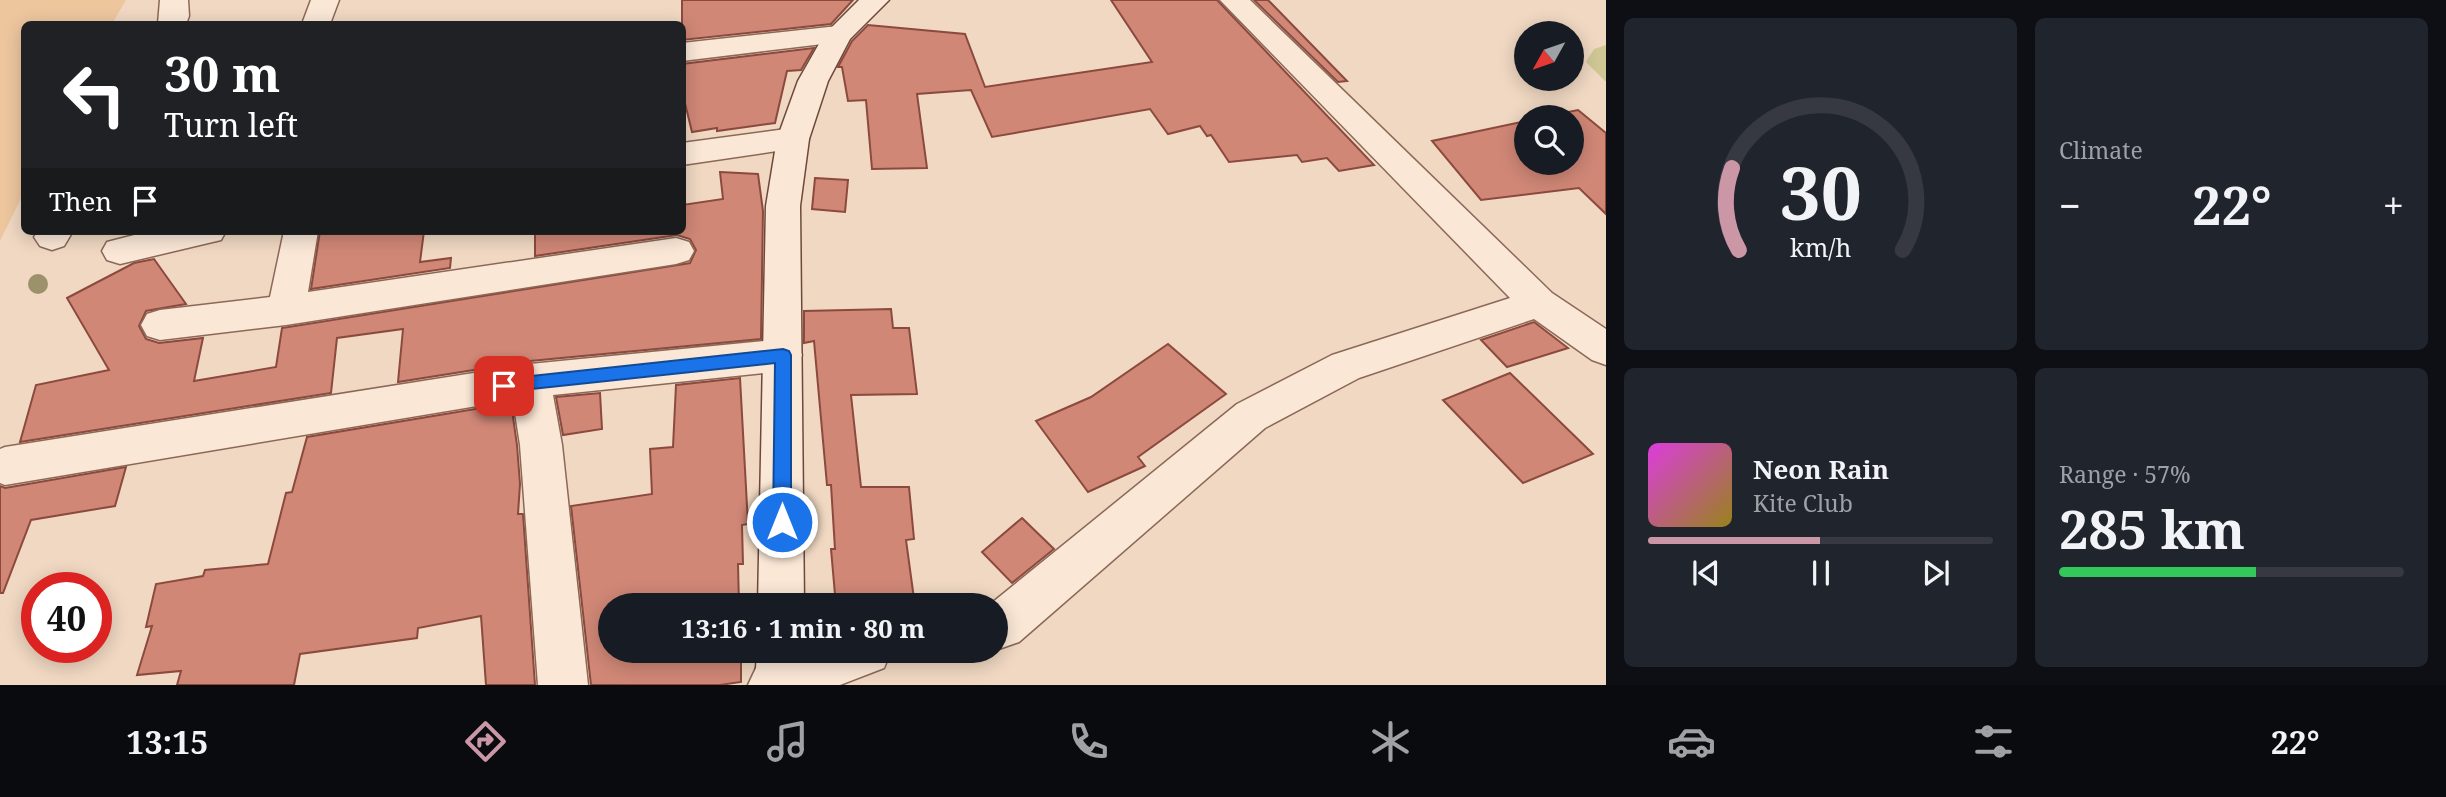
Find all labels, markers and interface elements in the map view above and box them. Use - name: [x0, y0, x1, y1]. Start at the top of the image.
- north arrow: [1514, 21, 1584, 91]
- map controls: [1514, 21, 1584, 175]
- text: 30 m: [164, 40, 280, 106]
- icon: left: [49, 49, 140, 140]
- text: Turn left: [164, 103, 298, 146]
- button: search: [1514, 105, 1584, 175]
- text: Climate: [2059, 134, 2143, 166]
- text: 30: [1779, 142, 1862, 241]
- text: 22°: [2192, 169, 2272, 240]
- text: −: [2059, 179, 2081, 231]
- text: +: [2383, 179, 2404, 231]
- icon: arrive: [126, 182, 164, 220]
- text: Then: [49, 183, 112, 219]
- text: km/h: [1790, 230, 1851, 264]
- pin: [474, 356, 534, 416]
- icon: arrive: [485, 367, 523, 405]
- text: Neon Rain: [1753, 451, 1889, 487]
- text: Range · 57%: [2059, 458, 2191, 490]
- position arrow: [745, 485, 819, 559]
- text: Kite Club: [1753, 487, 1853, 519]
- text: 285 km: [2059, 493, 2245, 564]
- icon: previous: [1687, 554, 1725, 592]
- icon: pause: [1802, 554, 1840, 592]
- icon: next: [1917, 554, 1955, 592]
- speed limit sign: 40: [21, 572, 112, 663]
- text: 13:16 · 1 min · 80 m: [681, 610, 925, 646]
- icon: directions: [461, 717, 510, 766]
- icon: music: [763, 717, 812, 766]
- icon: phone: [1064, 717, 1113, 766]
- icon: climate: [1366, 717, 1415, 766]
- icon: car: [1667, 717, 1716, 766]
- icon: filters: [1969, 717, 2018, 766]
- text: 13:15: [126, 720, 208, 763]
- text: 22°: [2271, 720, 2320, 763]

